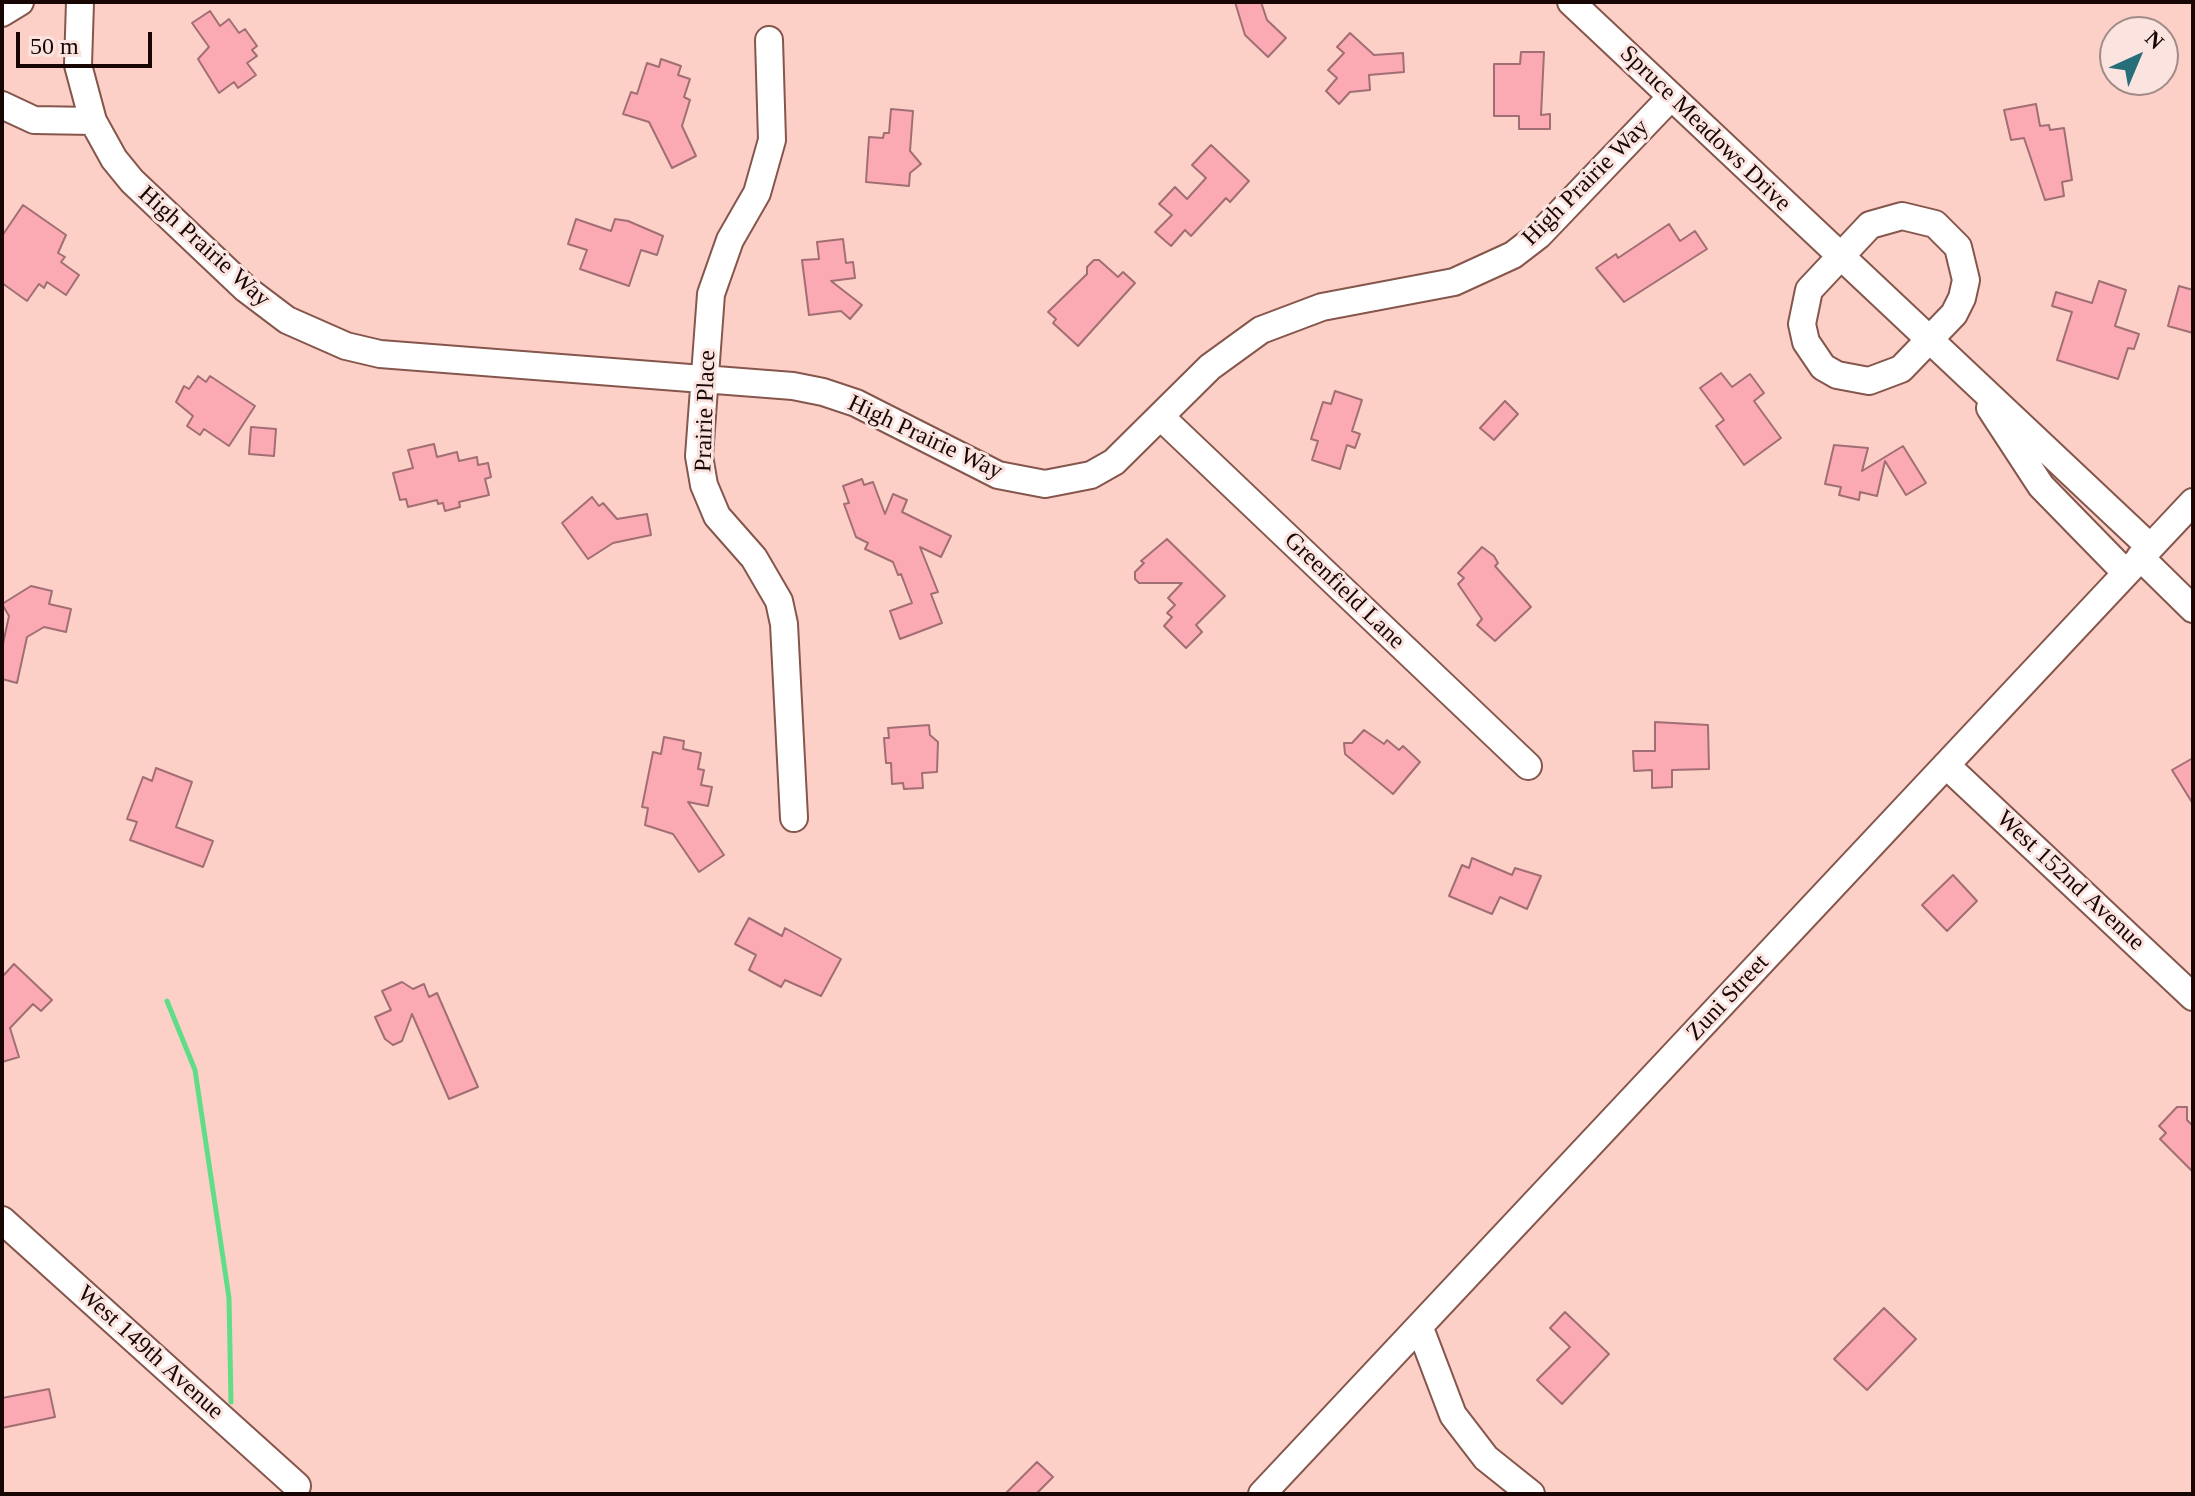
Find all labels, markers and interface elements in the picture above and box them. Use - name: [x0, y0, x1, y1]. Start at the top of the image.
- scale bar: [20, 16, 156, 66]
- north arrow: [2099, 16, 2179, 96]
- text: N: [2140, 25, 2169, 54]
- text: 50 m: [30, 33, 79, 59]
- street label: Spruce Meadows Drive: [1613, 40, 1797, 218]
- street label: High Prairie Way: [1517, 114, 1655, 252]
- street label: High Prairie Way: [132, 180, 276, 314]
- street label: Prairie Place: [689, 350, 723, 472]
- street label: High Prairie Way: [843, 390, 1007, 486]
- street label: Greenfield Lane: [1278, 526, 1410, 656]
- street label: West 152nd Avenue: [1990, 805, 2150, 957]
- street label: Zuni Street: [1681, 949, 1775, 1047]
- street label: West 149th Avenue: [71, 1280, 229, 1426]

